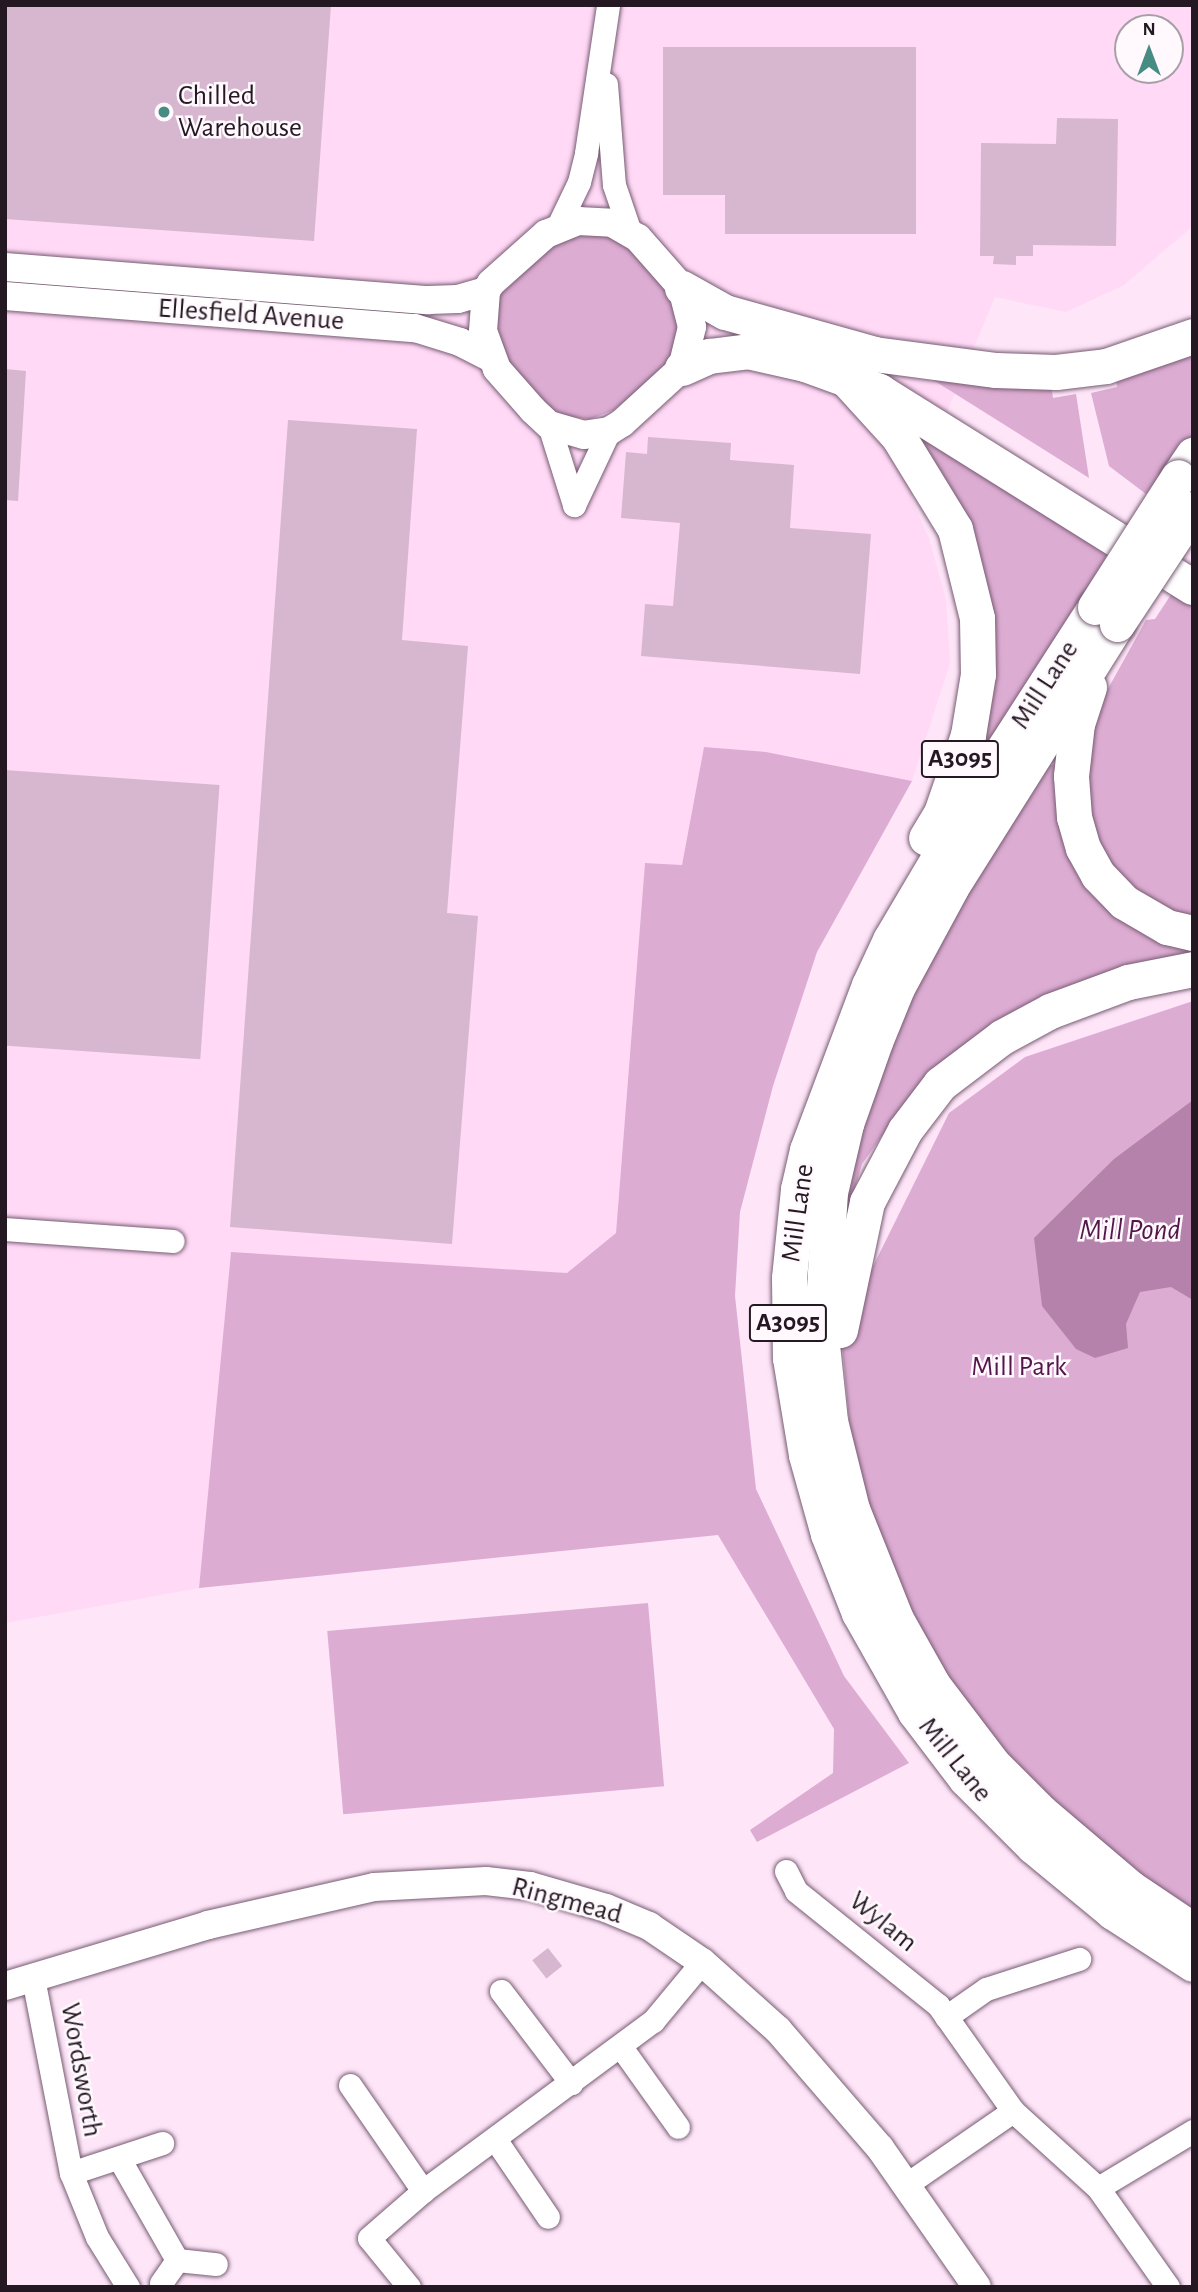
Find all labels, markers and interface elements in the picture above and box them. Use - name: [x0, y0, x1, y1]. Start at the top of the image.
- north arrow: [1114, 14, 1184, 84]
- text: N: [1142, 20, 1156, 39]
- place label: Chilled Warehouse: [178, 79, 302, 145]
- marker: Chilled Warehouse: [156, 104, 172, 120]
- street label: Ellesfield Avenue: [157, 292, 345, 338]
- street label: Mill Lane: [1004, 634, 1086, 736]
- road number: A3095: [920, 736, 1000, 782]
- street label: Mill Lane: [774, 1162, 822, 1264]
- water label: Mill Pond: [1079, 1212, 1181, 1248]
- road number: A3095: [748, 1300, 828, 1346]
- park label: Mill Park: [971, 1350, 1067, 1384]
- street label: Mill Lane: [911, 1711, 999, 1809]
- street label: Ringmead: [508, 1870, 626, 1932]
- street label: Wylam: [842, 1884, 924, 1960]
- street label: Wordsworth: [53, 2000, 109, 2140]

